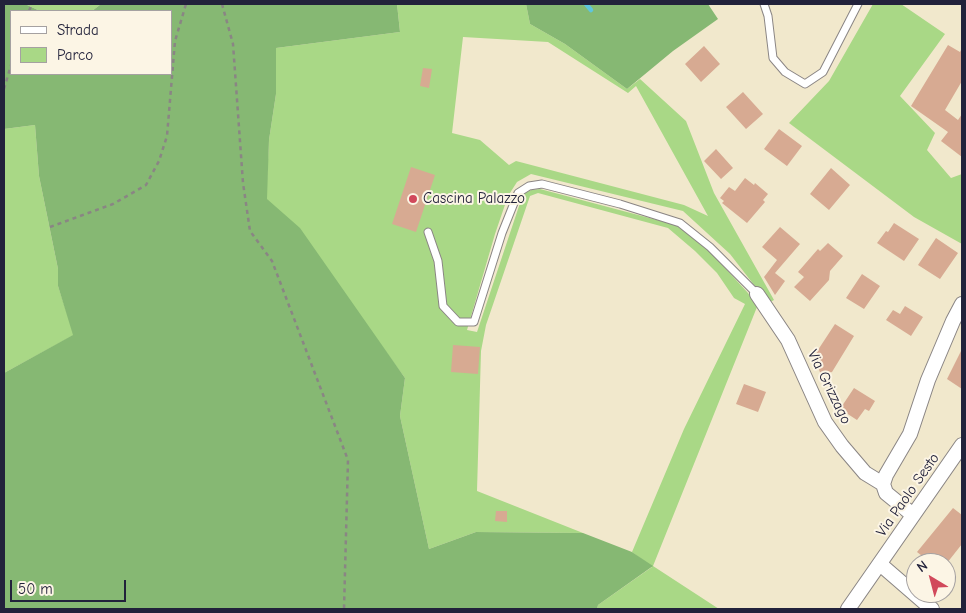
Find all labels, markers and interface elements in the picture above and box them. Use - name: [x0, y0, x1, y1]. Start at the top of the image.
- legend: [10, 10, 172, 75]
- text: Strada: [57, 21, 99, 39]
- text: Parco: [57, 46, 93, 64]
- place label: Cascina Palazzo: [423, 190, 525, 208]
- marker: Cascina Palazzo: [407, 193, 419, 205]
- street label: Via Grizzago: [803, 347, 855, 427]
- street label: Via Paolo Sesto: [873, 450, 943, 540]
- north arrow: [906, 553, 956, 603]
- text: N: [914, 557, 931, 576]
- scale bar: [12, 570, 129, 602]
- text: 50 m: [18, 580, 53, 598]

